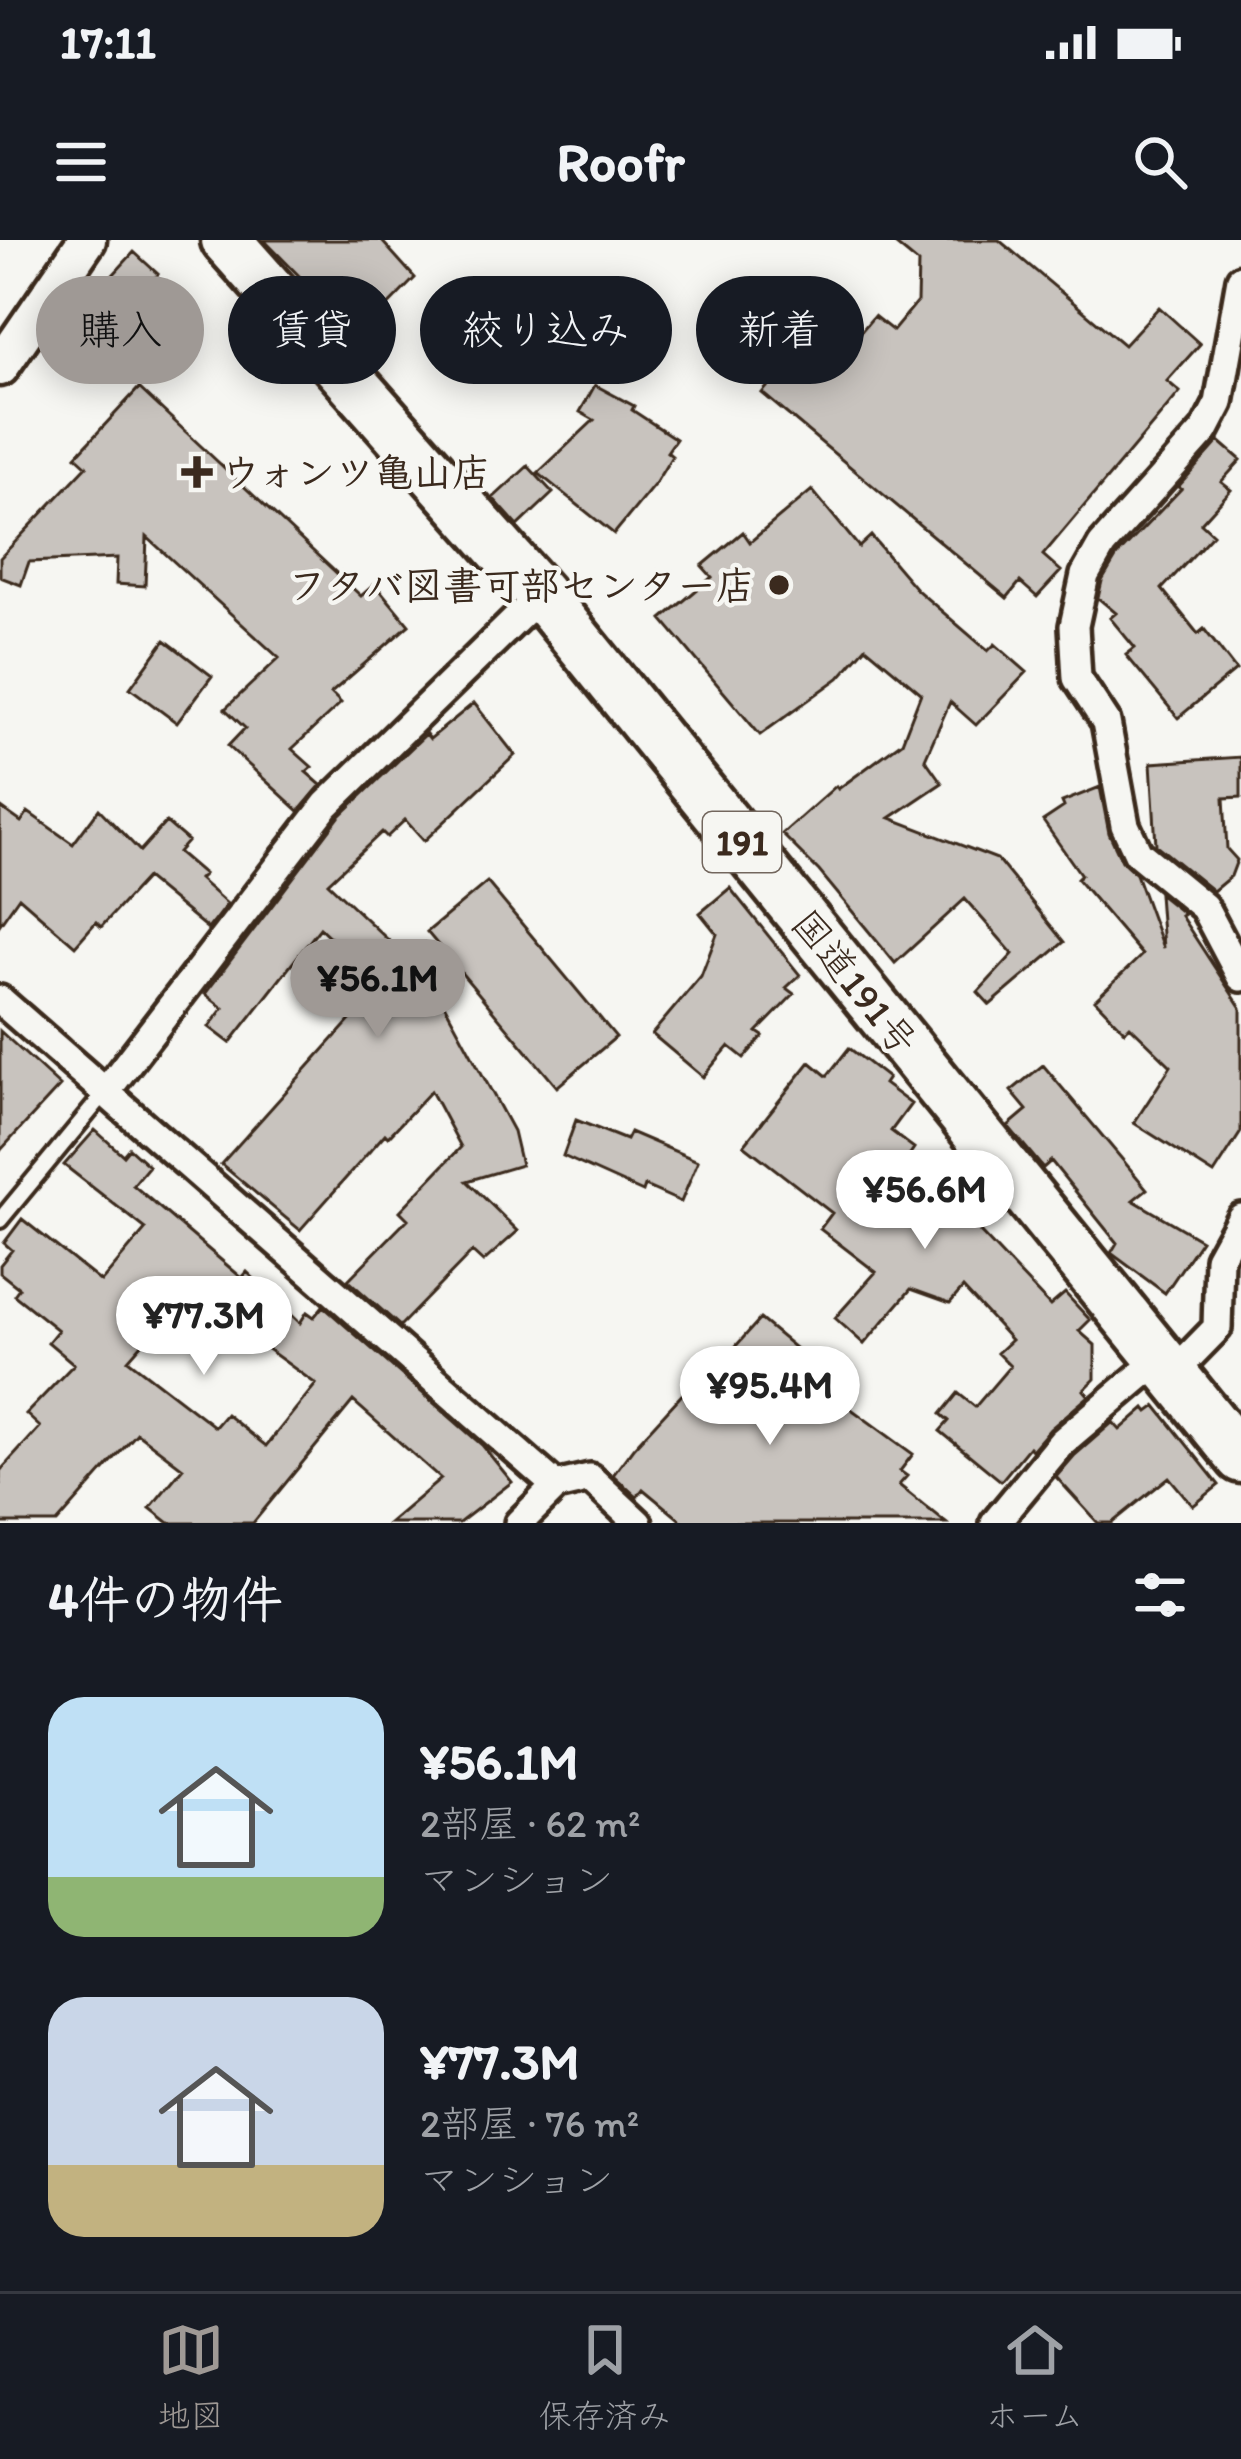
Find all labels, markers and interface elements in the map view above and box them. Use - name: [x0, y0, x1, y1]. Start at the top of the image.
- text: 17:11: [60, 15, 156, 69]
- icon: menu: [48, 129, 114, 195]
- icon: search: [1127, 129, 1193, 195]
- text: Roofr: [556, 130, 685, 195]
- chip: 購入: [36, 276, 204, 384]
- chip: 賃貸: [228, 276, 396, 384]
- chip: 絞り込み: [420, 276, 672, 384]
- chip: 新着: [696, 276, 864, 384]
- place label: ウォンツ亀山店: [221, 449, 491, 496]
- marker: ウォンツ亀山店: [184, 459, 210, 485]
- place label: フタバ図書可部センター店: [288, 562, 755, 609]
- marker: フタバ図書可部センター店: [766, 572, 792, 598]
- road number: 191: [703, 812, 781, 872]
- street label: 国道191号: [782, 900, 927, 1065]
- pin: ¥56.1M: [280, 939, 476, 1041]
- text: ¥56.1M: [317, 954, 439, 1001]
- pin: ¥56.6M: [827, 1150, 1023, 1252]
- text: ¥56.6M: [863, 1165, 987, 1212]
- pin: ¥77.3M: [106, 1276, 302, 1378]
- text: ¥77.3M: [143, 1291, 265, 1338]
- pin: ¥95.4M: [672, 1346, 868, 1448]
- text: ¥95.4M: [707, 1361, 833, 1408]
- icon: filters: [1127, 1562, 1193, 1628]
- text: 4件の物件: [48, 1569, 283, 1630]
- text: ¥56.1M: [420, 1731, 579, 1792]
- icon: home: [144, 1745, 288, 1889]
- text: 2部屋 · 62 m²: [420, 1800, 640, 1847]
- text: マンション: [420, 1856, 613, 1903]
- text: ¥77.3M: [420, 2031, 580, 2092]
- icon: home: [144, 2045, 288, 2189]
- text: 2部屋 · 76 m²: [420, 2100, 639, 2147]
- text: マンション: [420, 2156, 613, 2203]
- tab: 地図: [158, 2317, 224, 2437]
- tab: 保存済み: [539, 2317, 671, 2437]
- tab: ホーム: [986, 2317, 1083, 2437]

